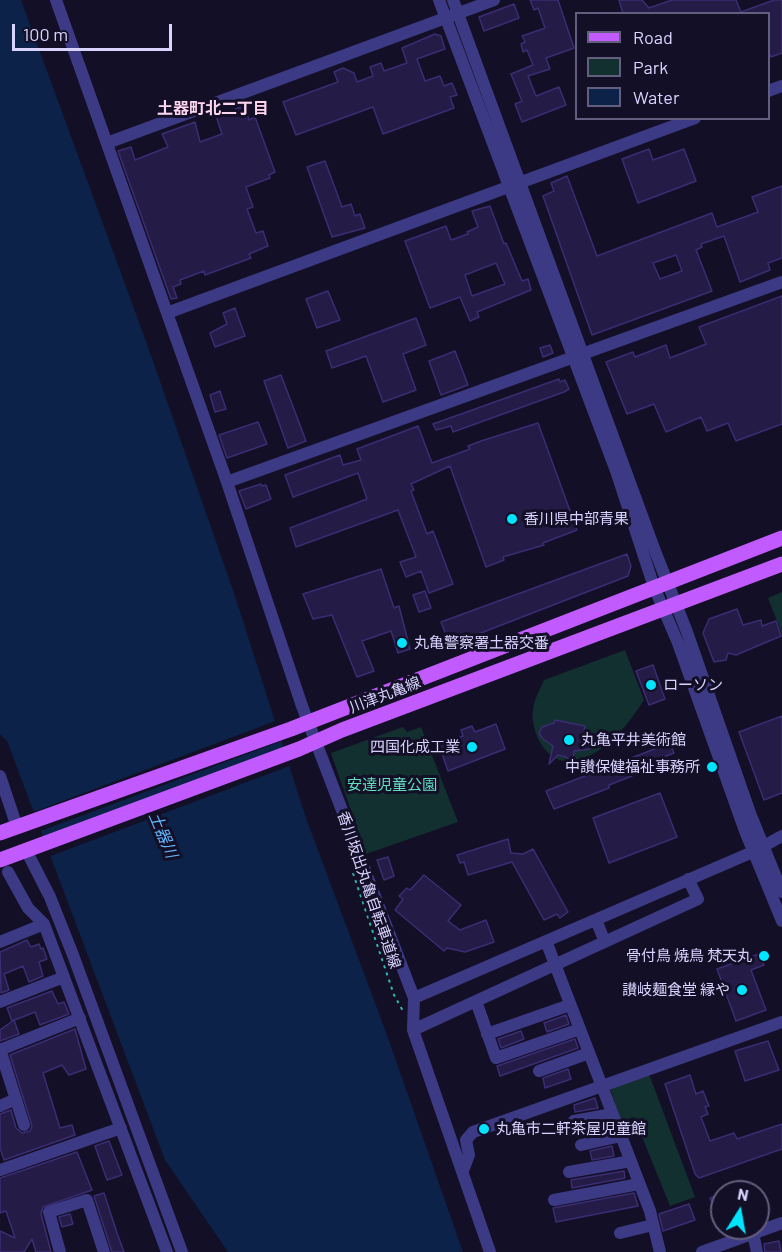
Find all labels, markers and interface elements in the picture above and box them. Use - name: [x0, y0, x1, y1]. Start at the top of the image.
- scale bar: [15, 12, 176, 50]
- legend: [575, 12, 770, 120]
- text: 100 m: [23, 23, 68, 45]
- text: Road: [633, 26, 673, 48]
- text: Park: [633, 56, 668, 78]
- text: Water: [633, 86, 680, 108]
- district label: 土器町北二丁目: [157, 99, 269, 119]
- place label: 香川県中部青果: [524, 510, 629, 528]
- marker: 香川県中部青果: [505, 512, 519, 526]
- place label: 丸亀警察署土器交番: [414, 634, 549, 652]
- marker: 丸亀警察署土器交番: [395, 636, 409, 650]
- street label: 川津丸亀線: [347, 673, 423, 717]
- place label: ローソン: [663, 676, 723, 694]
- marker: ローソン: [644, 678, 658, 692]
- place label: 丸亀平井美術館: [581, 731, 686, 749]
- marker: 丸亀平井美術館: [562, 733, 576, 747]
- place label: 四国化成工業: [370, 738, 460, 756]
- marker: 四国化成工業: [465, 740, 479, 754]
- place label: 中讃保健福祉事務所: [565, 758, 700, 776]
- marker: 中讃保健福祉事務所: [705, 760, 719, 774]
- park label: 安達児童公園: [347, 776, 437, 794]
- water label: 土器川: [145, 809, 181, 861]
- street label: 香川坂出丸亀自転車道線: [334, 809, 404, 971]
- place label: 骨付鳥 焼鳥 梵天丸: [626, 947, 752, 965]
- marker: 骨付鳥 焼鳥 梵天丸: [757, 949, 771, 963]
- place label: 讃岐麺食堂 縁や: [622, 981, 730, 999]
- marker: 讃岐麺食堂 縁や: [735, 983, 749, 997]
- place label: 丸亀市二軒茶屋児童館: [496, 1120, 646, 1138]
- marker: 丸亀市二軒茶屋児童館: [477, 1122, 491, 1136]
- north arrow: [710, 1180, 770, 1240]
- text: N: [736, 1183, 750, 1204]

